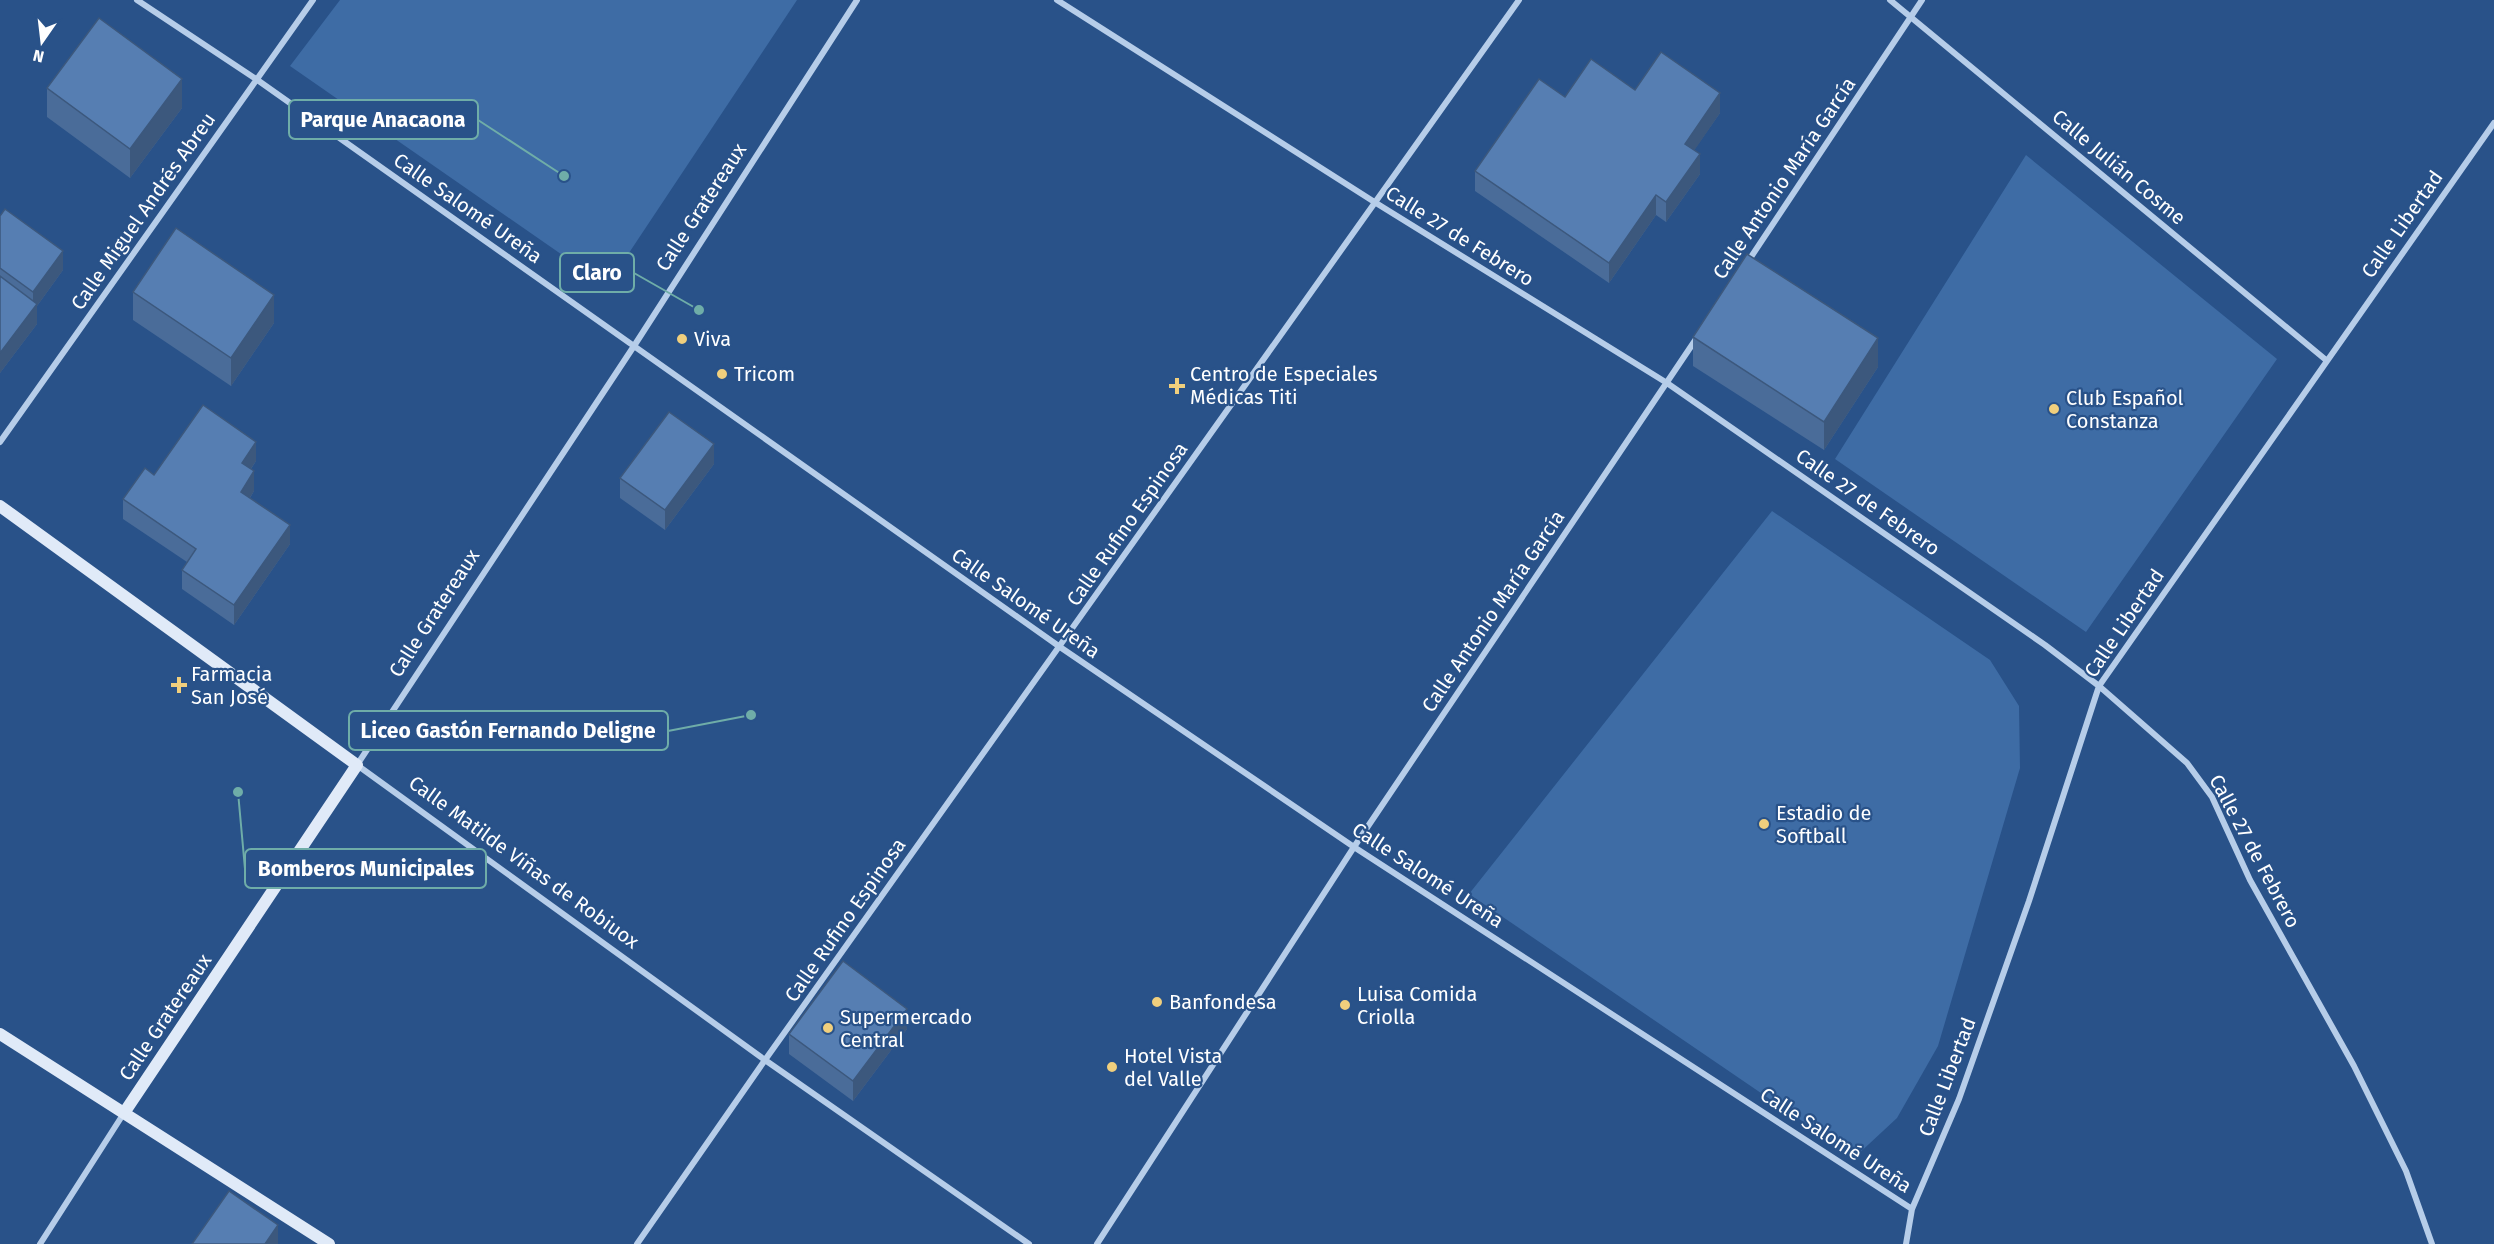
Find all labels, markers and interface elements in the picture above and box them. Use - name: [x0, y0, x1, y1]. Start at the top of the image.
- north arrow: [12, 12, 72, 72]
- text: N: [31, 46, 46, 67]
- street label: Calle Antonio María García: [1707, 73, 1861, 283]
- callout: Parque Anacaona: [289, 100, 478, 139]
- street label: Calle Julián Cosme: [2048, 104, 2190, 230]
- text: Parque Anacaona: [300, 107, 466, 133]
- street label: Calle Miguel Andrés Abreu: [66, 108, 220, 314]
- street label: Calle Gratereaux: [651, 138, 751, 276]
- street label: Calle Salomé Ureña: [389, 148, 547, 268]
- street label: Calle Libertad: [2356, 166, 2448, 282]
- street label: Calle 27 de Febrero: [1381, 181, 1539, 291]
- callout: Claro: [560, 253, 634, 292]
- text: Claro: [572, 260, 622, 286]
- place label: Viva: [694, 327, 731, 351]
- marker: Viva: [675, 332, 689, 346]
- place label: Tricom: [734, 362, 795, 386]
- place label: Centro de Especiales Médicas Titi: [1190, 362, 1378, 409]
- marker: Tricom: [715, 367, 729, 381]
- marker: Centro de Especiales Médicas Titi: [1168, 377, 1186, 395]
- place label: Club Español Constanza: [2066, 386, 2184, 433]
- marker: Club Español Constanza: [2047, 402, 2061, 416]
- street label: Calle Rufino Espinosa: [1061, 438, 1193, 610]
- street label: Calle 27 de Febrero: [1791, 443, 1945, 561]
- street label: Calle Antonio María García: [1416, 506, 1570, 716]
- street label: Calle Salomé Ureña: [947, 543, 1105, 663]
- street label: Calle Gratereaux: [384, 544, 484, 682]
- street label: Calle Libertad: [2079, 564, 2169, 682]
- place label: Farmacia San José: [191, 662, 272, 709]
- marker: Farmacia San José: [172, 678, 186, 692]
- callout: Liceo Gastón Fernando Deligne: [349, 711, 668, 750]
- text: Liceo Gastón Fernando Deligne: [360, 718, 656, 744]
- street label: Calle Matilde Viñas de Robiuox: [404, 770, 644, 954]
- street label: Calle 27 de Febrero: [2204, 770, 2306, 932]
- place label: Estadio de Softball: [1776, 801, 1871, 848]
- street label: Calle Salomé Ureña: [1348, 817, 1508, 933]
- marker: Estadio de Softball: [1757, 817, 1771, 831]
- street label: Calle Rufino Espinosa: [779, 834, 911, 1006]
- callout: Bomberos Municipales: [245, 849, 486, 888]
- text: Bomberos Municipales: [258, 856, 474, 882]
- street label: Calle Gratereaux: [114, 949, 216, 1085]
- place label: Luisa Comida Criolla: [1357, 982, 1477, 1029]
- place label: Banfondesa: [1169, 990, 1277, 1014]
- marker: Banfondesa: [1150, 995, 1164, 1009]
- marker: Luisa Comida Criolla: [1338, 998, 1352, 1012]
- place label: Supermercado Central: [840, 1005, 972, 1052]
- street label: Calle Libertad: [1913, 1014, 1981, 1140]
- marker: Supermercado Central: [821, 1021, 835, 1035]
- place label: Hotel Vista del Valle: [1124, 1044, 1222, 1091]
- marker: Hotel Vista del Valle: [1105, 1060, 1119, 1074]
- street label: Calle Salomé Ureña: [1756, 1082, 1916, 1198]

